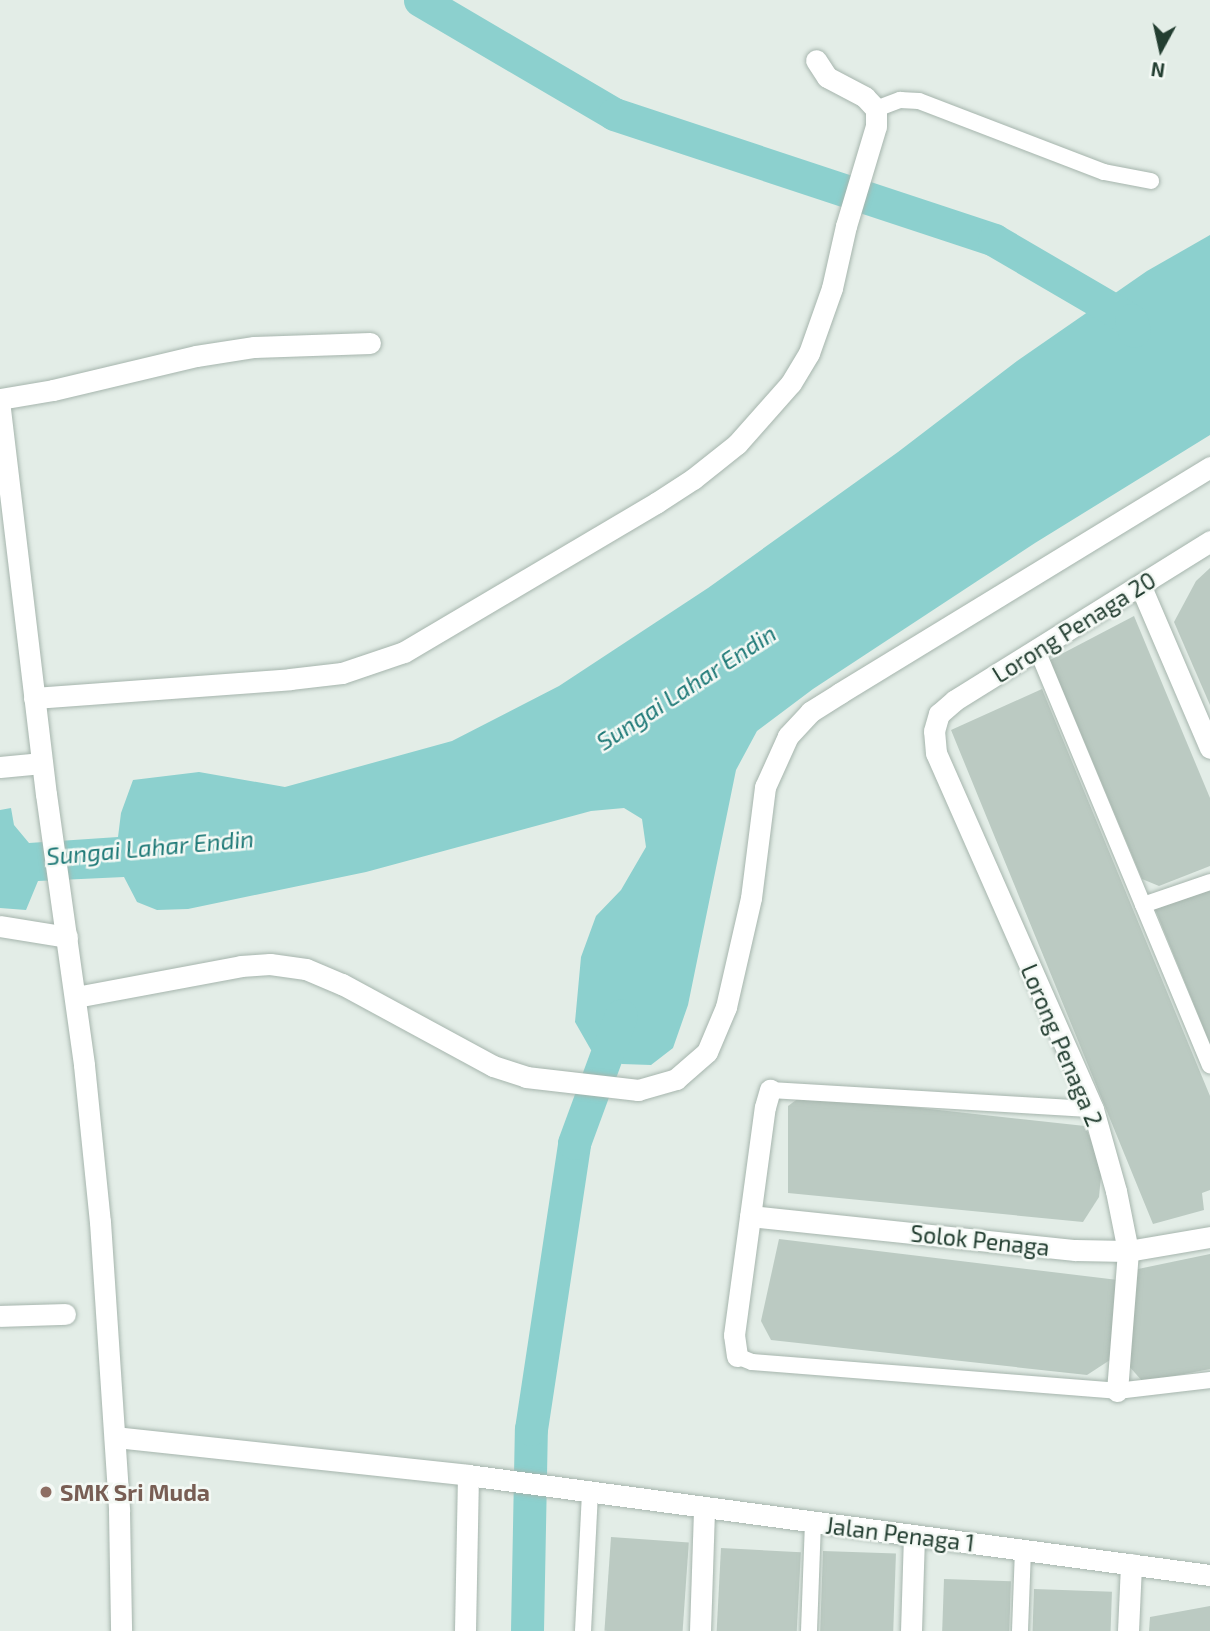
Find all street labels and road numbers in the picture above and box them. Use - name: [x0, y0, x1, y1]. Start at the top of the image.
- street label: Lorong Penaga 20: [987, 566, 1161, 688]
- street label: Lorong Penaga 2: [1015, 960, 1109, 1130]
- street label: Solok Penaga: [909, 1219, 1051, 1261]
- street label: Jalan Penaga 1: [824, 1511, 976, 1557]

